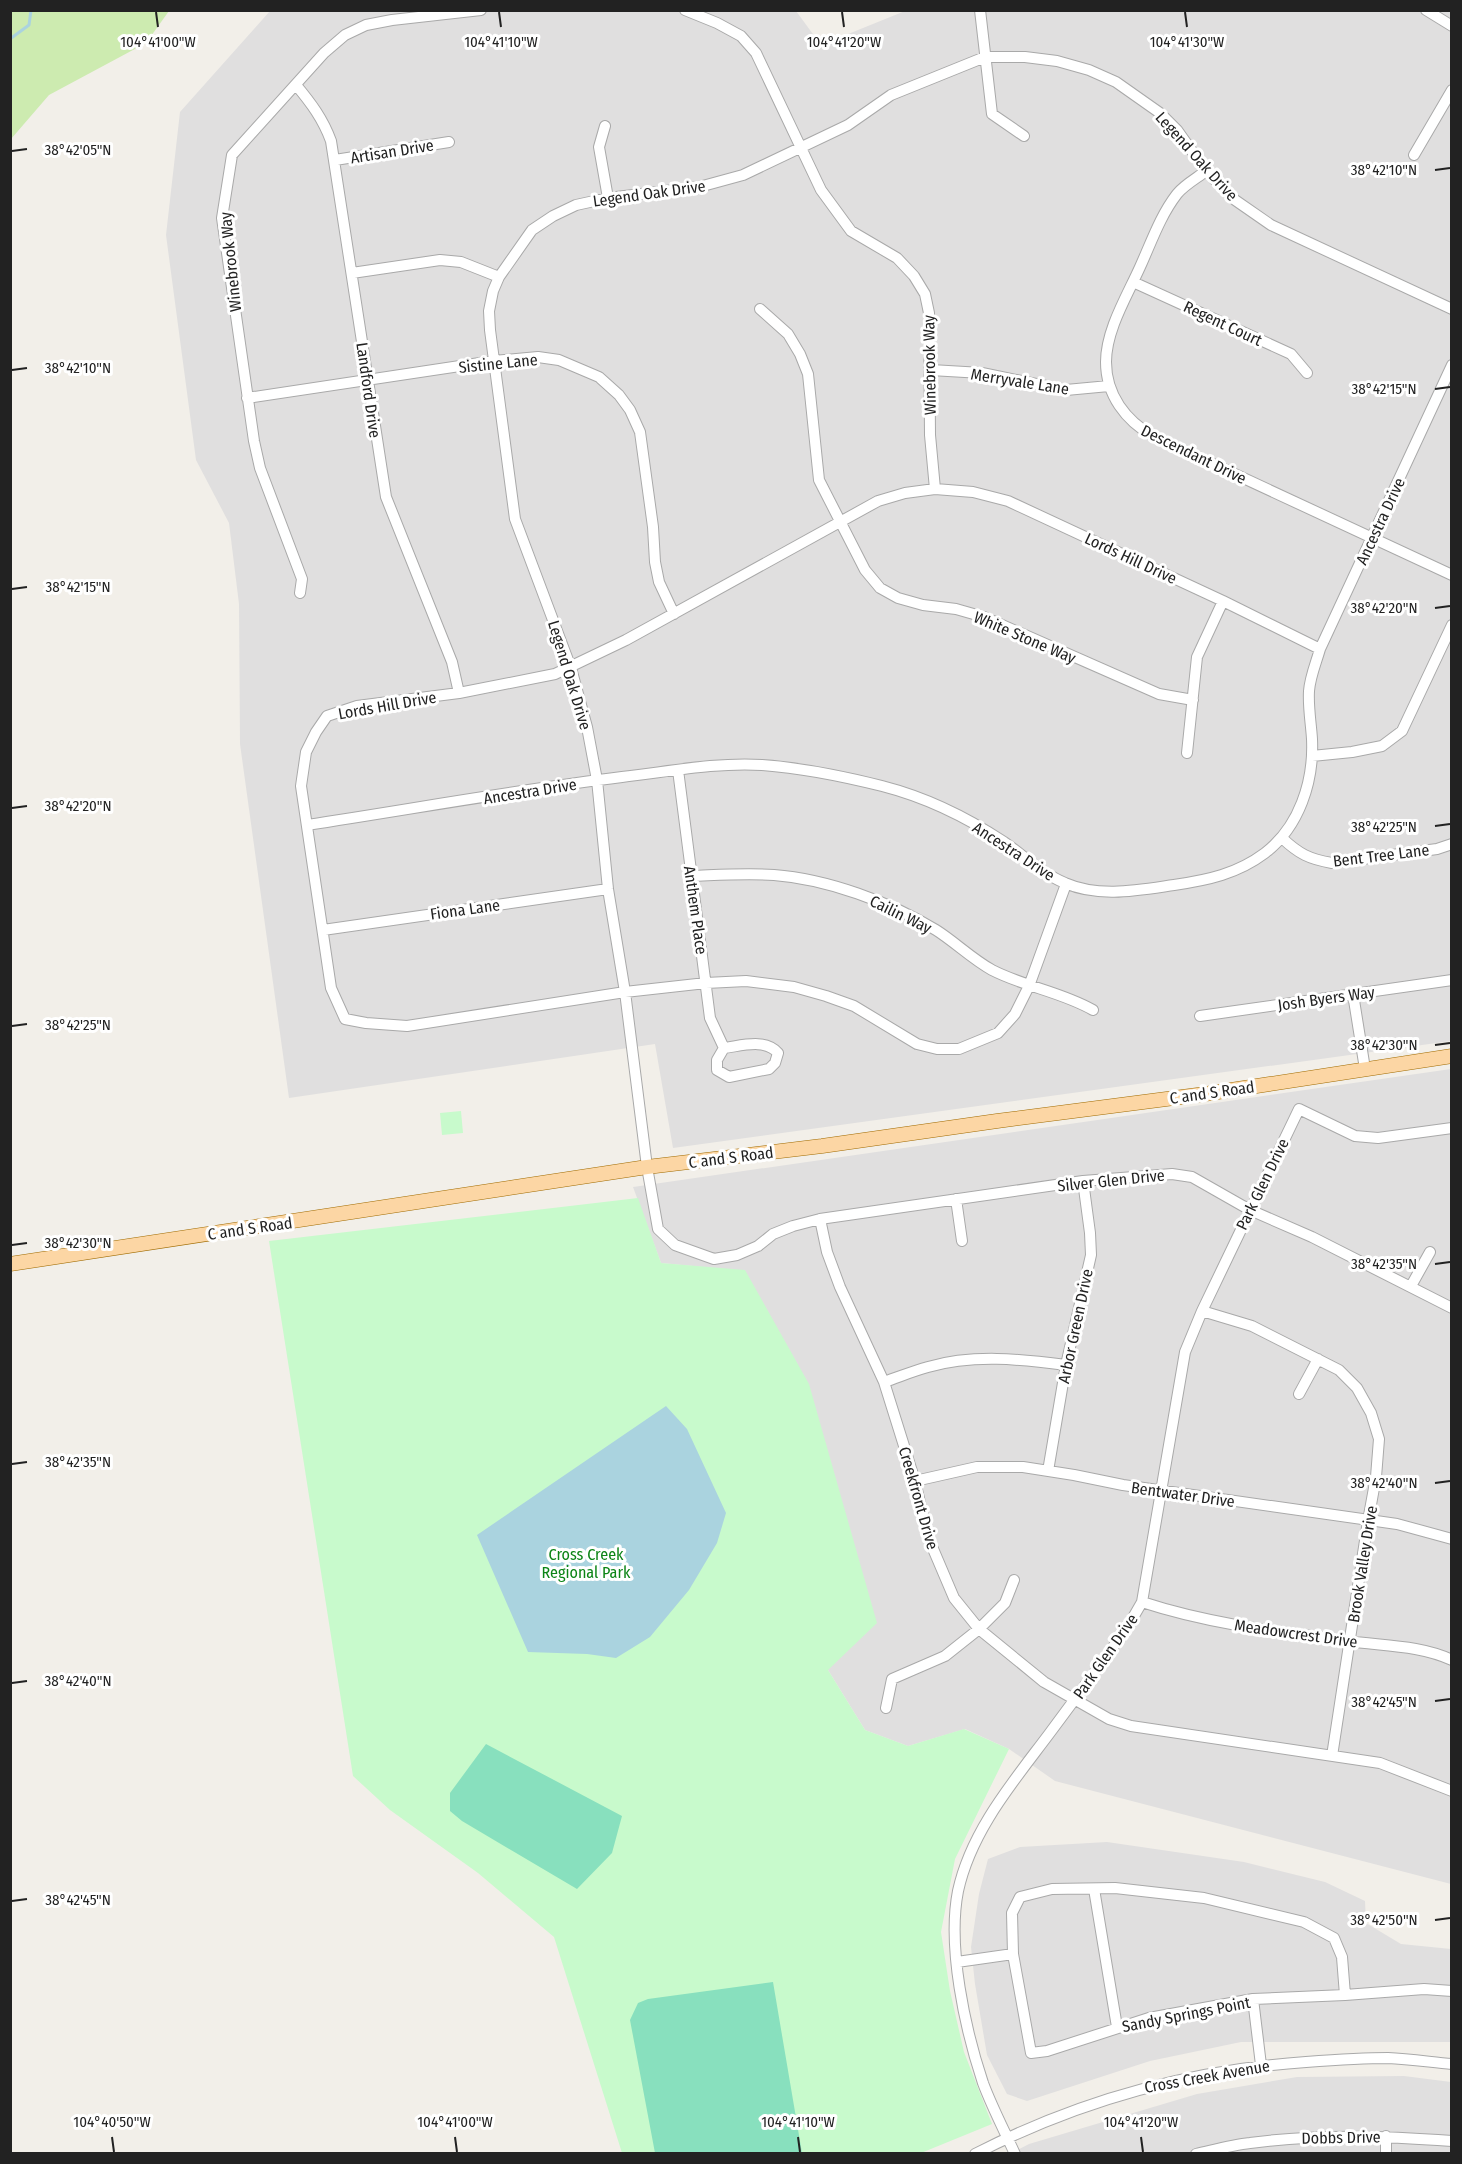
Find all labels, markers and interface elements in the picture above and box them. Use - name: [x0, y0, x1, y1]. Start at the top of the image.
- text: 104°41'00"W: [120, 33, 196, 51]
- text: 104°41'10"W: [464, 33, 538, 51]
- text: 104°41'20"W: [807, 33, 881, 51]
- text: 104°41'30"W: [1150, 33, 1224, 51]
- street label: Legend Oak Drive: [1152, 108, 1242, 205]
- street label: Artisan Drive: [349, 136, 435, 167]
- text: 38°42'05"N: [45, 141, 111, 159]
- text: 38°42'10"N: [1351, 161, 1417, 179]
- street label: Legend Oak Drive: [592, 176, 707, 211]
- street label: Winebrook Way: [216, 210, 245, 313]
- street label: Regent Court: [1181, 297, 1266, 350]
- street label: Winebrook Way: [919, 314, 940, 415]
- street label: Landford Drive: [352, 341, 385, 439]
- street label: Sistine Lane: [458, 350, 539, 377]
- text: 38°42'10"N: [45, 359, 111, 377]
- street label: Merryvale Lane: [969, 364, 1070, 399]
- text: 38°42'15"N: [1351, 380, 1417, 398]
- street label: Descendant Drive: [1138, 421, 1250, 488]
- street label: Ancestra Drive: [1352, 475, 1409, 568]
- street label: Lords Hill Drive: [1082, 529, 1180, 588]
- text: 38°42'15"N: [45, 578, 111, 596]
- text: 38°42'20"N: [1350, 599, 1418, 617]
- street label: White Stone Way: [971, 607, 1079, 668]
- street label: Legend Oak Drive: [544, 618, 595, 732]
- street label: Lords Hill Drive: [337, 688, 438, 723]
- street label: Ancestra Drive: [482, 775, 578, 808]
- text: 38°42'20"N: [44, 797, 112, 815]
- street label: Ancestra Drive: [969, 818, 1058, 885]
- text: 38°42'25"N: [1351, 818, 1417, 836]
- street label: Bent Tree Lane: [1332, 840, 1430, 871]
- street label: Anthem Place: [680, 865, 711, 956]
- street label: Cailin Way: [867, 891, 936, 938]
- street label: Fiona Lane: [429, 895, 501, 924]
- street label: Josh Byers Way: [1276, 982, 1377, 1015]
- text: 38°42'25"N: [45, 1016, 111, 1034]
- text: 38°42'30"N: [1350, 1036, 1418, 1054]
- street label: C and S Road: [1168, 1077, 1256, 1108]
- street label: Park Glen Drive: [1232, 1135, 1293, 1233]
- street label: C and S Road: [688, 1143, 775, 1172]
- street label: Silver Glen Drive: [1057, 1165, 1166, 1196]
- street label: C and S Road: [206, 1213, 294, 1244]
- text: 38°42'30"N: [44, 1234, 112, 1252]
- text: 38°42'35"N: [1351, 1255, 1417, 1273]
- street label: Arbor Green Drive: [1054, 1267, 1097, 1385]
- street label: Creekfront Drive: [895, 1445, 942, 1552]
- text: 38°42'35"N: [45, 1453, 111, 1471]
- text: 38°42'40"N: [1350, 1474, 1418, 1492]
- street label: Bentwater Drive: [1130, 1478, 1236, 1511]
- street label: Brook Valley Drive: [1344, 1504, 1381, 1624]
- park label: Cross Creek Regional Park: [542, 1545, 631, 1582]
- street label: Park Glen Drive: [1069, 1610, 1142, 1702]
- street label: Meadowcrest Drive: [1233, 1615, 1359, 1652]
- text: 38°42'40"N: [44, 1672, 112, 1690]
- text: 38°42'45"N: [1351, 1693, 1417, 1711]
- text: 38°42'45"N: [45, 1891, 111, 1909]
- text: 38°42'50"N: [1350, 1911, 1418, 1929]
- street label: Sandy Springs Point: [1120, 1993, 1253, 2036]
- street label: Cross Creek Avenue: [1143, 2056, 1271, 2097]
- text: 104°40'50"W: [73, 2113, 151, 2131]
- text: 104°41'00"W: [417, 2113, 493, 2131]
- text: 104°41'10"W: [761, 2113, 835, 2131]
- text: 104°41'20"W: [1104, 2113, 1178, 2131]
- street label: Dobbs Drive: [1301, 2127, 1381, 2148]

